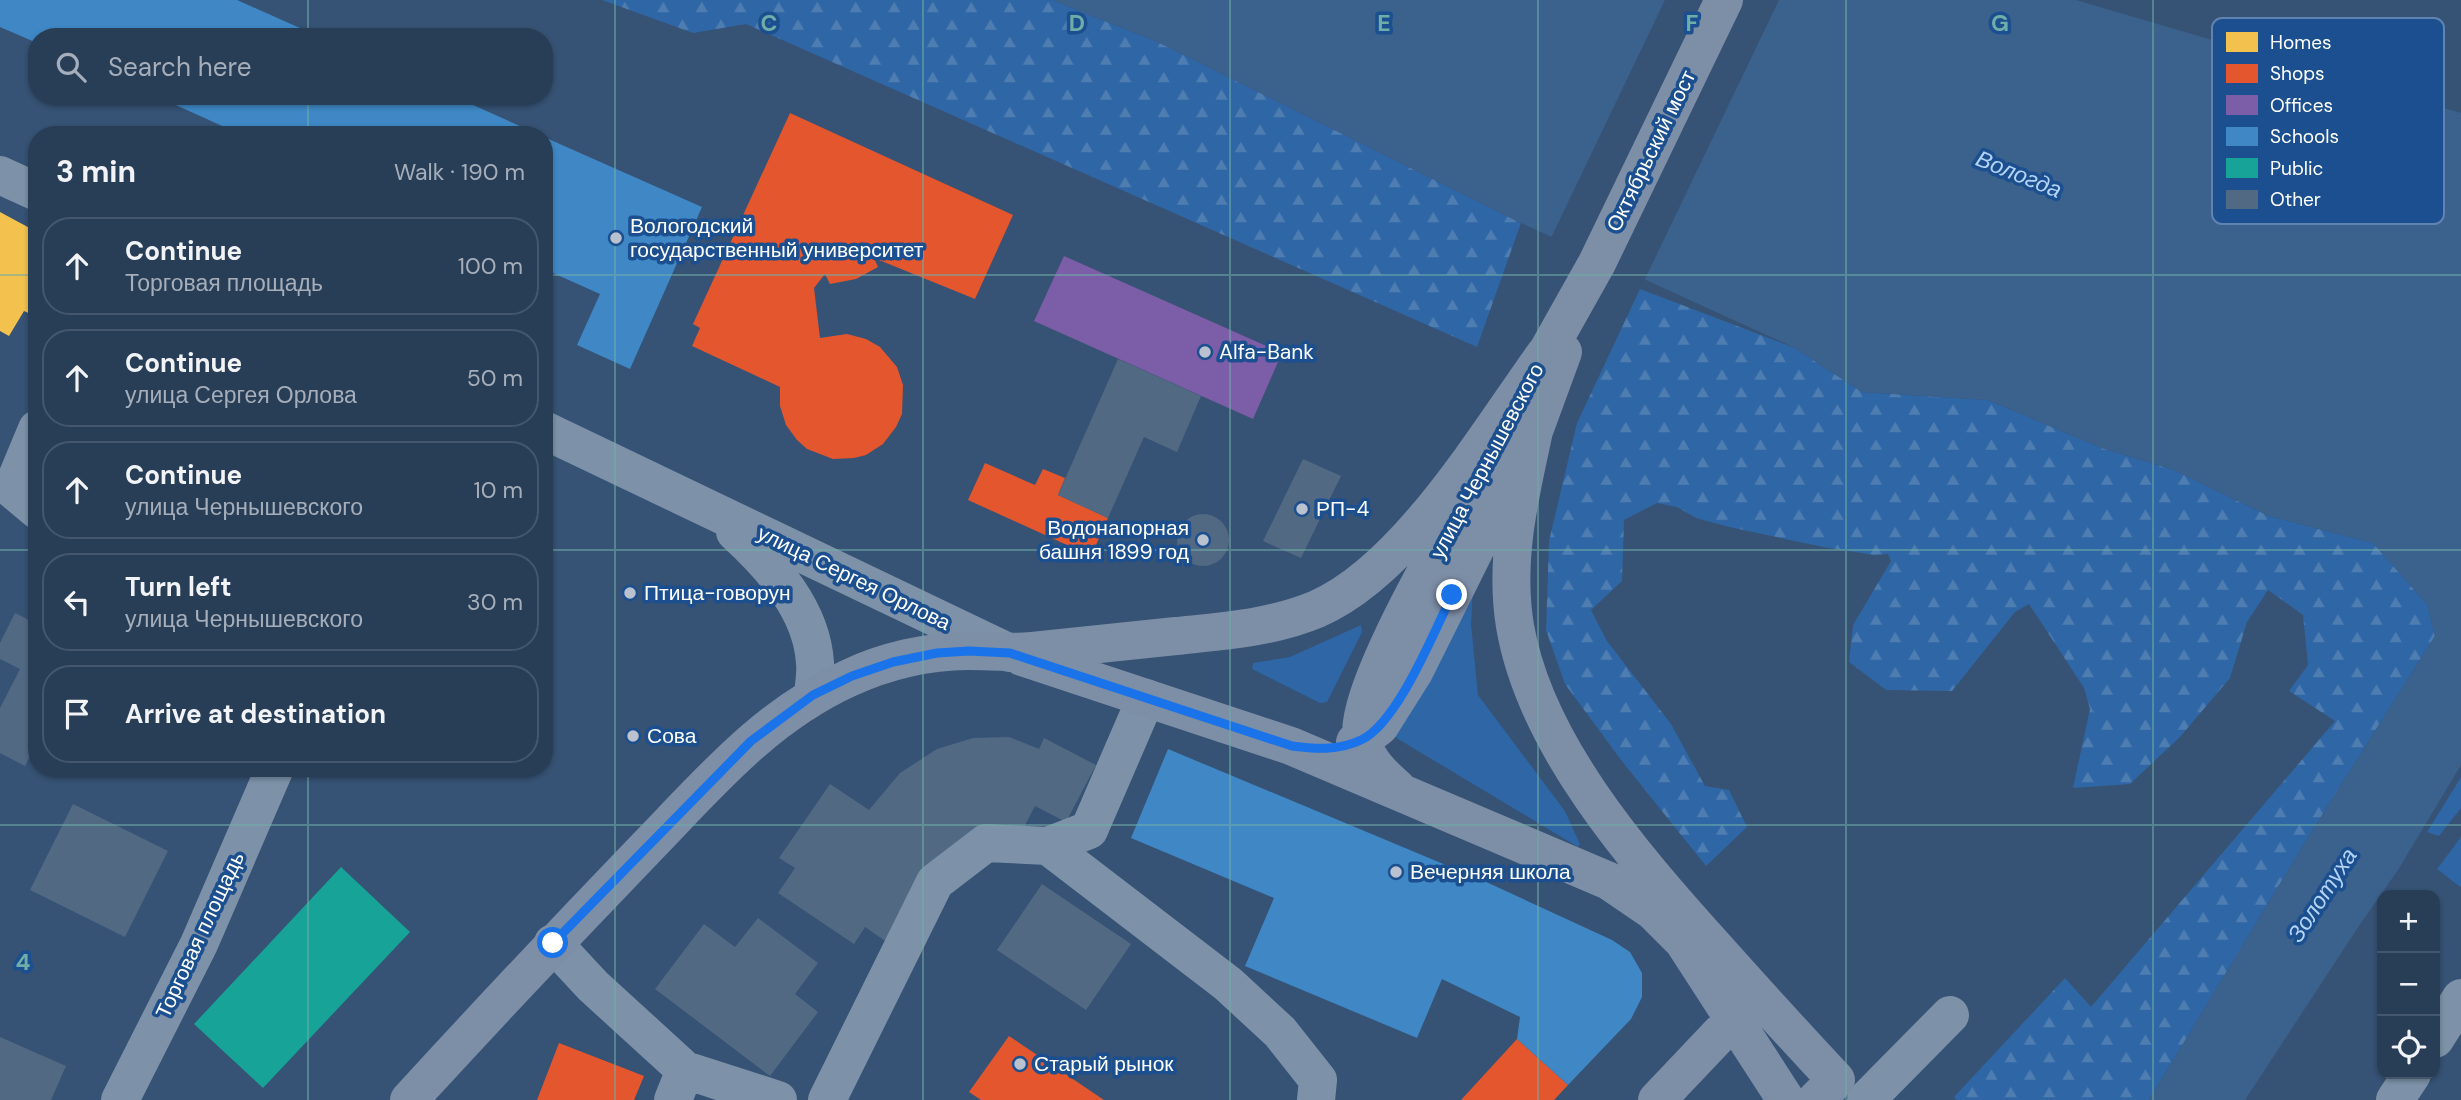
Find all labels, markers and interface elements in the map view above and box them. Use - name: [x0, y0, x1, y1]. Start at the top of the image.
- text: C: [761, 8, 777, 38]
- text: D: [1069, 8, 1085, 38]
- text: E: [1377, 8, 1391, 38]
- text: F: [1686, 8, 1699, 38]
- text: G: [1991, 8, 2009, 38]
- legend: [2212, 18, 2444, 224]
- search box: [28, 28, 553, 105]
- text: Homes: [2270, 30, 2331, 55]
- icon: search: [52, 48, 90, 86]
- text: Search here: [108, 50, 251, 84]
- text: Shops: [2270, 61, 2325, 86]
- street label: Октябрьский мост: [1600, 65, 1702, 236]
- text: Offices: [2270, 93, 2333, 118]
- text: Schools: [2270, 124, 2339, 149]
- water label: Вологда: [1972, 143, 2066, 205]
- text: 3 min: [56, 152, 136, 191]
- text: Public: [2270, 156, 2323, 181]
- text: Walk · 190 m: [394, 157, 525, 187]
- text: Other: [2270, 187, 2321, 212]
- place label: Вологодский государственный университет: [630, 212, 924, 264]
- marker: Вологодский государственный университет: [608, 230, 624, 246]
- text: Continue: [125, 234, 242, 268]
- icon: ahead: [58, 247, 96, 285]
- text: 100 m: [458, 251, 523, 281]
- text: Торговая площадь: [125, 268, 323, 298]
- place label: Alfa-Bank: [1219, 338, 1314, 366]
- marker: Alfa-Bank: [1197, 344, 1213, 360]
- text: Continue: [125, 346, 242, 380]
- street label: улица Чернышевского: [1424, 358, 1550, 564]
- icon: ahead: [58, 359, 96, 397]
- text: 50 m: [467, 363, 523, 393]
- text: улица Сергея Орлова: [125, 380, 357, 410]
- text: Continue: [125, 458, 242, 492]
- icon: ahead: [58, 471, 96, 509]
- text: 10 m: [473, 475, 523, 505]
- text: улица Чернышевского: [125, 492, 363, 522]
- place label: РП-4: [1316, 495, 1369, 523]
- marker: РП-4: [1294, 501, 1310, 517]
- place label: Водонапорная башня 1899 год: [1039, 514, 1189, 566]
- street label: улица Сергея Орлова: [753, 519, 956, 637]
- marker: Водонапорная башня 1899 год: [1195, 532, 1211, 548]
- text: Turn left: [125, 570, 232, 604]
- place label: Птица-говорун: [644, 579, 791, 607]
- route end: [1436, 579, 1467, 610]
- icon: left: [58, 583, 96, 621]
- marker: Птица-говорун: [622, 585, 638, 601]
- text: 30 m: [467, 587, 523, 617]
- text: улица Чернышевского: [125, 604, 363, 634]
- icon: arrive: [58, 695, 96, 733]
- text: Arrive at destination: [125, 697, 386, 731]
- place label: Сова: [647, 722, 697, 750]
- marker: Сова: [625, 728, 641, 744]
- water label: Золотуха: [2280, 842, 2364, 948]
- street label: Торговая площадь: [149, 847, 251, 1023]
- place label: Вечерняя школа: [1410, 858, 1571, 886]
- marker: Вечерняя школа: [1388, 864, 1404, 880]
- map controls: [2377, 890, 2440, 1079]
- button: +: [2377, 890, 2440, 953]
- route start: [537, 927, 568, 958]
- text: 4: [16, 947, 31, 977]
- button: −: [2377, 953, 2440, 1016]
- button: locate: [2377, 1016, 2440, 1079]
- place label: Старый рынок: [1034, 1050, 1174, 1078]
- marker: Старый рынок: [1012, 1056, 1028, 1072]

